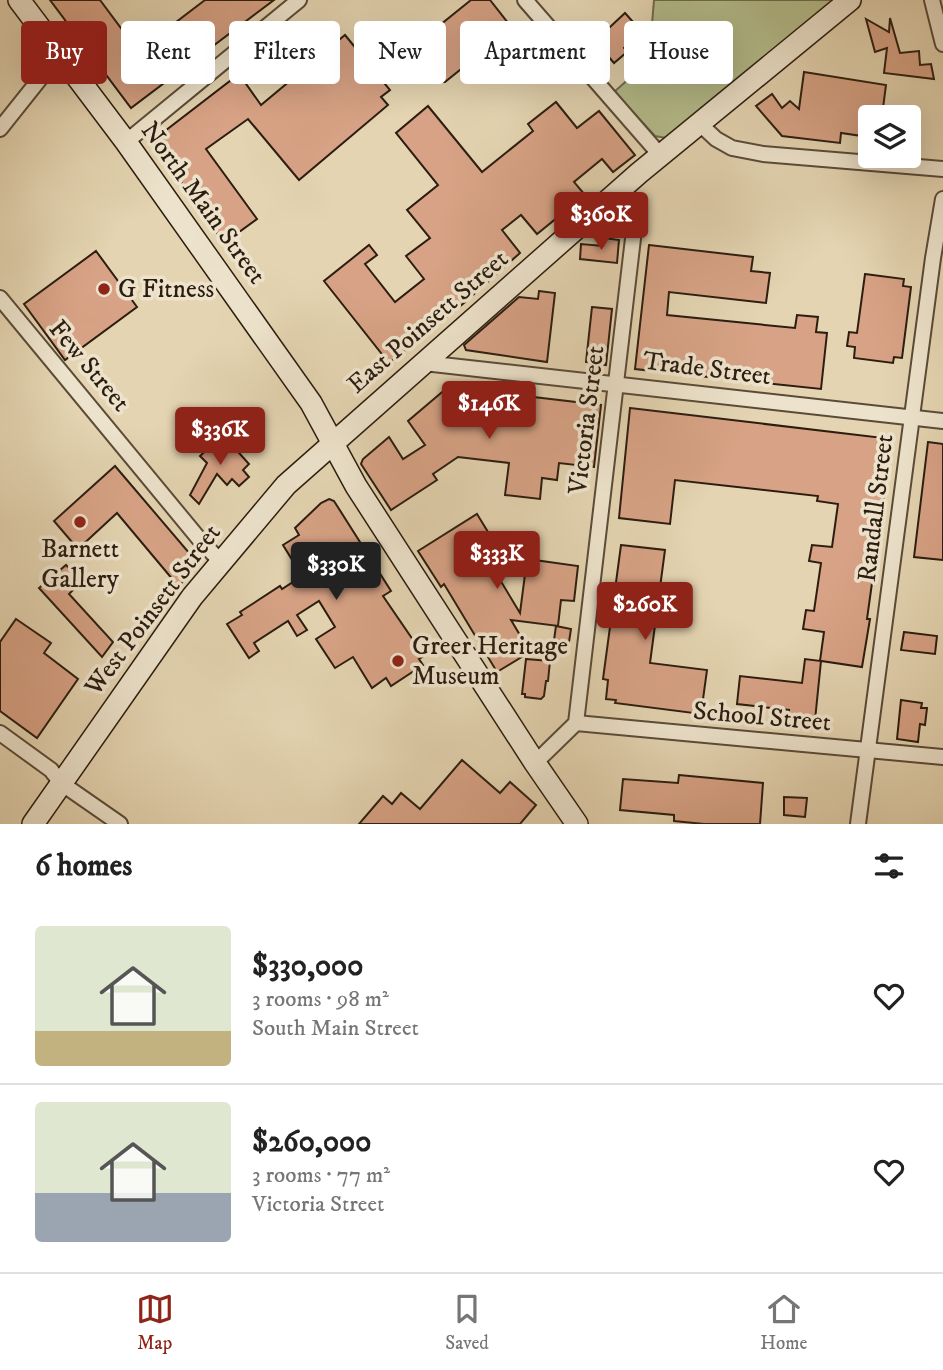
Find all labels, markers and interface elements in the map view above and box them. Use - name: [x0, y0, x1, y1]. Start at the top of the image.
- chip: Buy: [21, 21, 107, 84]
- chip: Rent: [121, 21, 215, 84]
- chip: Filters: [229, 21, 340, 84]
- chip: New: [354, 21, 446, 84]
- chip: Apartment: [460, 21, 610, 84]
- chip: House: [624, 21, 733, 84]
- map controls: [858, 105, 921, 168]
- button: layers: [858, 105, 921, 168]
- street label: North Main Street: [133, 115, 273, 291]
- pin: $360K: [552, 192, 650, 252]
- text: $360K: [570, 200, 632, 229]
- street label: East Poinsett Street: [341, 243, 515, 401]
- place label: G Fitness: [118, 273, 214, 306]
- marker: G Fitness: [96, 281, 112, 297]
- street label: Few Street: [41, 313, 137, 419]
- street label: Victoria Street: [561, 344, 612, 497]
- street label: Trade Street: [641, 345, 773, 393]
- pin: $146K: [440, 382, 538, 441]
- text: $146K: [458, 389, 520, 418]
- pin: $336K: [171, 407, 269, 467]
- text: $336K: [191, 415, 249, 444]
- street label: Randall Street: [851, 432, 901, 584]
- marker: Barnett Gallery: [72, 514, 88, 530]
- street label: West Poinsett Street: [77, 518, 228, 703]
- pin: $333K: [448, 532, 546, 591]
- place label: Barnett Gallery: [41, 533, 119, 596]
- text: $333K: [470, 539, 524, 568]
- pin: $330K: [287, 542, 385, 602]
- text: $330K: [307, 550, 365, 579]
- pin: $260K: [596, 582, 694, 642]
- text: $260K: [613, 590, 677, 619]
- place label: Greer Heritage Museum: [412, 630, 568, 693]
- marker: Greer Heritage Museum: [390, 653, 406, 669]
- street label: School Street: [692, 695, 832, 739]
- icon: filters: [870, 847, 908, 885]
- text: 6 homes: [35, 848, 132, 885]
- text: $330,000: [252, 948, 363, 985]
- icon: home: [91, 954, 175, 1038]
- icon: heart: [870, 977, 908, 1015]
- text: 3 rooms · 98 m²: [252, 985, 389, 1014]
- text: South Main Street: [252, 1014, 419, 1043]
- text: $260,000: [252, 1124, 371, 1161]
- icon: home: [91, 1130, 175, 1214]
- icon: heart: [870, 1153, 908, 1191]
- text: 3 rooms · 77 m²: [252, 1161, 390, 1190]
- text: Victoria Street: [252, 1190, 384, 1219]
- tab: Map: [136, 1290, 174, 1355]
- tab: Saved: [445, 1290, 489, 1355]
- tab: Home: [760, 1290, 807, 1355]

